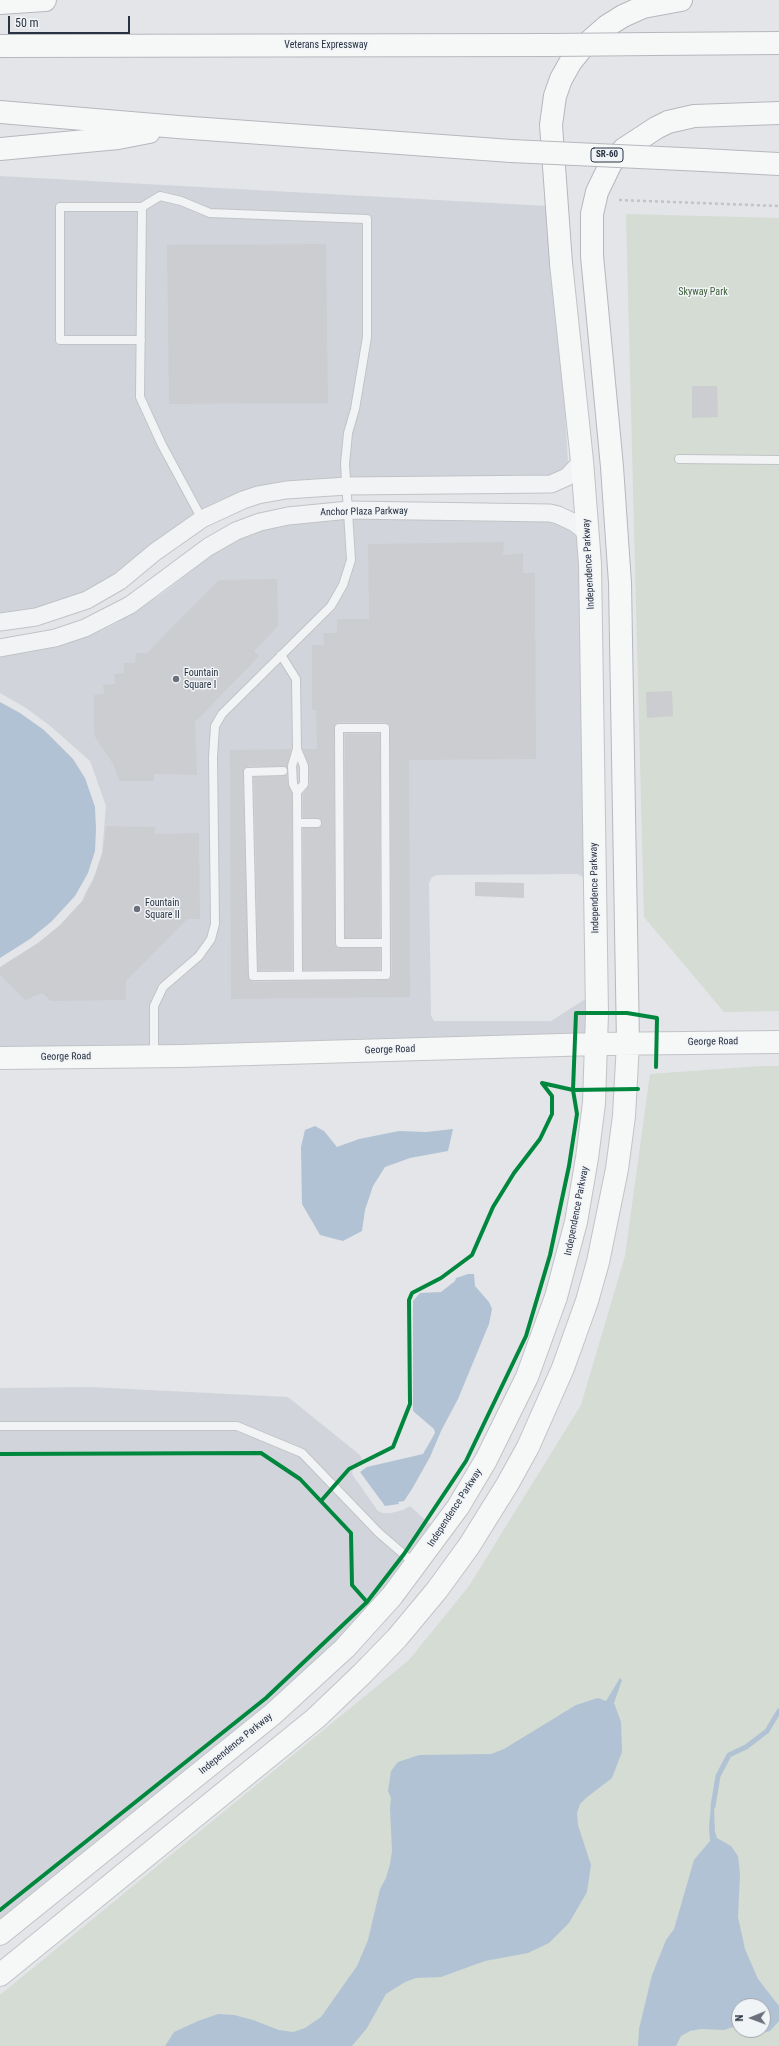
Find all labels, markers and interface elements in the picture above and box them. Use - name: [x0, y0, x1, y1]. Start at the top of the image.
- scale bar: [10, 8, 132, 34]
- text: 50 m: [15, 16, 39, 30]
- street label: Veterans Expressway: [284, 39, 368, 51]
- road number: SR-60: [591, 148, 623, 162]
- park label: Skyway Park: [678, 286, 728, 298]
- street label: Anchor Plaza Parkway: [320, 505, 408, 519]
- street label: Independence Parkway: [581, 518, 597, 610]
- place label: Fountain Square I: [184, 667, 218, 690]
- marker: Fountain Square I: [171, 674, 181, 684]
- street label: Independence Parkway: [588, 843, 602, 933]
- place label: Fountain Square II: [145, 897, 180, 920]
- marker: Fountain Square II: [132, 904, 142, 914]
- street label: George Road: [688, 1036, 738, 1048]
- street label: George Road: [365, 1043, 415, 1057]
- street label: George Road: [41, 1051, 91, 1063]
- street label: Independence Parkway: [562, 1165, 592, 1257]
- street label: Independence Parkway: [425, 1467, 485, 1549]
- street label: Independence Parkway: [197, 1711, 275, 1777]
- north arrow: [731, 1998, 771, 2038]
- text: N: [733, 2015, 746, 2022]

